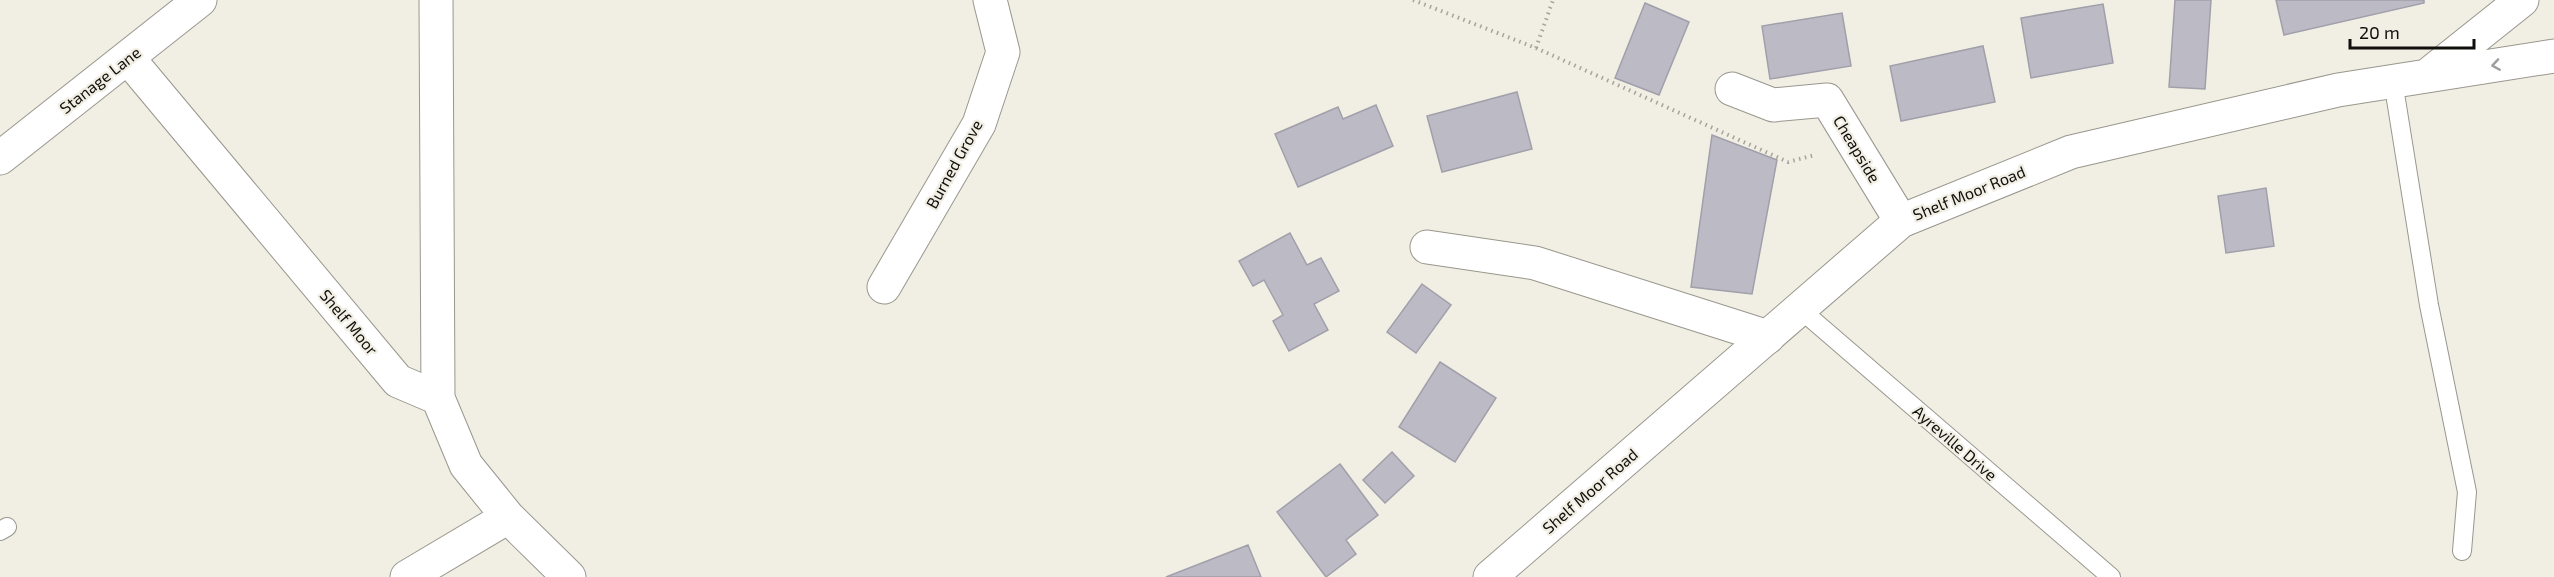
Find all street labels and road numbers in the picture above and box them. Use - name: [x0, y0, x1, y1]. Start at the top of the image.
- street label: Stanage Lane: [55, 42, 144, 117]
- street label: Cheapside: [1830, 112, 1885, 186]
- street label: Burned Grove: [921, 116, 986, 211]
- street label: Shelf Moor Road: [1910, 161, 2028, 224]
- street label: Shelf Moor: [317, 285, 383, 359]
- street label: Ayreville Drive: [1909, 401, 2001, 484]
- street label: Shelf Moor Road: [1538, 444, 1641, 537]

